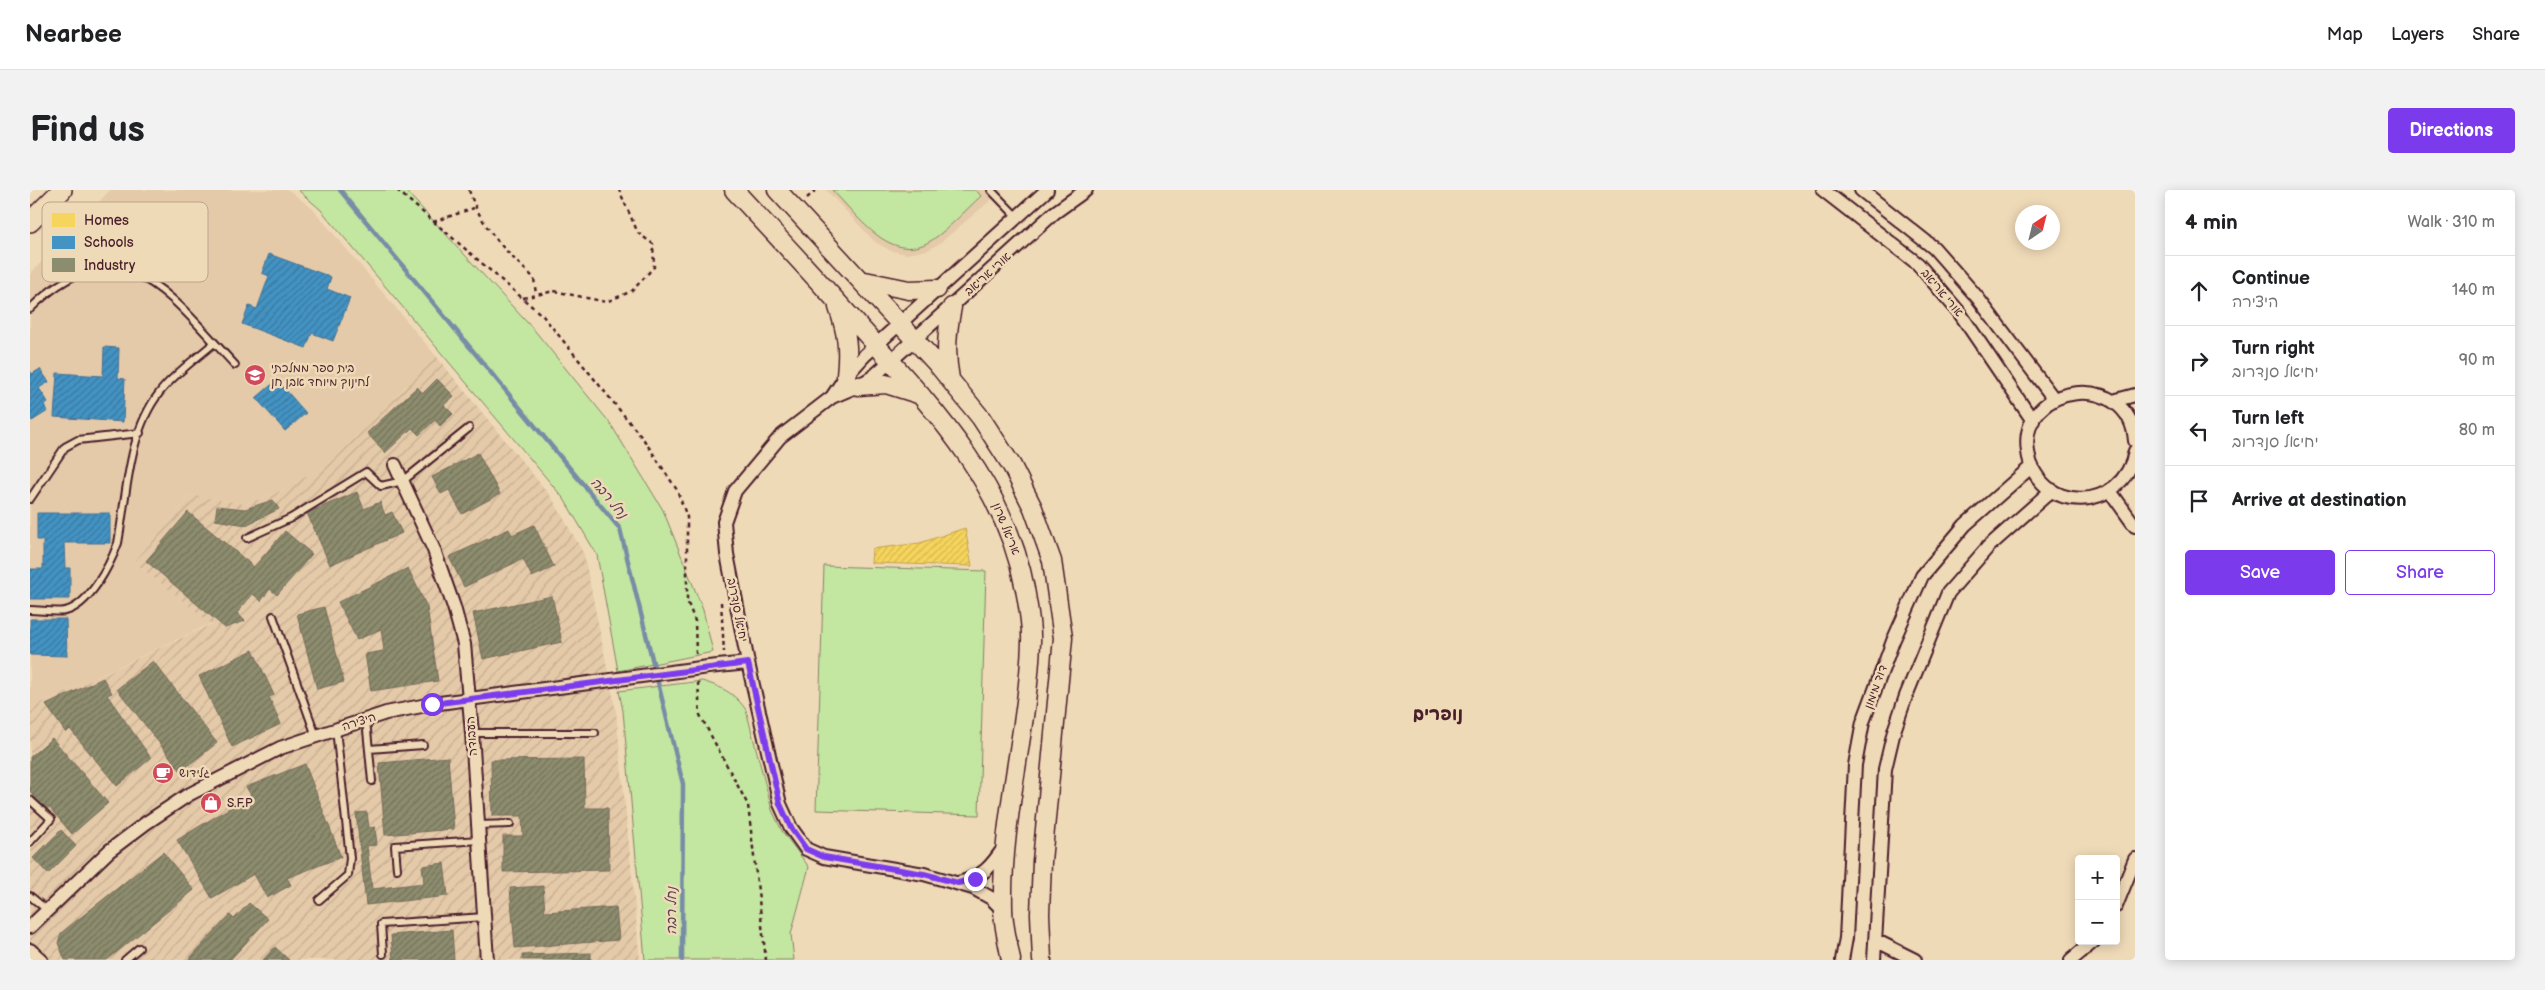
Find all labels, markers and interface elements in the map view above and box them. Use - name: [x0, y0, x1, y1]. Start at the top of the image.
- text: Nearbee: [25, 20, 122, 49]
- text: Map: [2327, 24, 2363, 45]
- text: Layers: [2391, 24, 2444, 45]
- text: Share: [2472, 24, 2520, 45]
- button: Directions: [2388, 108, 2515, 153]
- text: Find us: [30, 109, 145, 152]
- legend: [42, 202, 208, 282]
- north arrow: [2015, 205, 2060, 250]
- text: 4 min: [2185, 210, 2238, 235]
- text: Homes: [84, 212, 129, 229]
- text: Walk · 310 m: [2407, 213, 2495, 232]
- text: Schools: [84, 234, 134, 251]
- street label: אורי אריאב: [961, 249, 1015, 299]
- text: Industry: [84, 257, 136, 274]
- street label: אורי אריאב: [1918, 266, 1967, 320]
- text: Continue: [2232, 267, 2310, 290]
- icon: ahead: [2185, 277, 2213, 305]
- text: 140 m: [2452, 281, 2495, 300]
- text: היצירה: [2232, 293, 2278, 312]
- text: Turn right: [2232, 337, 2315, 360]
- icon: right: [2185, 347, 2213, 375]
- text: 90 m: [2459, 351, 2495, 370]
- place label: בית ספר ממלכתי לחינוך מיוחד אבן חן: [271, 361, 370, 390]
- school or university icon: בית ספר ממלכתי לחינוך מיוחד אבן חן: [243, 363, 267, 387]
- text: יחיאל סנדרוב: [2232, 363, 2318, 382]
- text: Turn left: [2232, 407, 2304, 430]
- icon: left: [2185, 417, 2213, 445]
- text: 80 m: [2459, 421, 2495, 440]
- text: יחיאל סנדרוב: [2232, 433, 2318, 452]
- water label: נחל רבה: [587, 474, 632, 523]
- icon: arrive: [2185, 487, 2213, 515]
- text: Arrive at destination: [2232, 489, 2407, 512]
- street label: אריאל שרון: [989, 501, 1023, 557]
- button: Save: [2185, 550, 2335, 595]
- button: Share: [2345, 550, 2495, 595]
- street label: יחיאל סנדרוב: [723, 577, 751, 643]
- street label: דוד מימון: [1861, 663, 1891, 711]
- route start: [421, 693, 444, 716]
- district label: נופרים: [1413, 704, 1463, 725]
- street label: היצירה: [340, 709, 378, 735]
- street label: העבודה: [463, 716, 481, 756]
- cafe icon: גלידוש: [151, 761, 175, 785]
- place label: גלידוש: [179, 766, 210, 781]
- shop icon: S.F.P: [199, 791, 223, 815]
- place label: S.F.P: [227, 796, 253, 811]
- map controls: [2075, 855, 2120, 945]
- button: +: [2075, 855, 2120, 900]
- route end: [964, 868, 987, 891]
- water label: נחל רבה: [663, 886, 680, 935]
- button: −: [2075, 900, 2120, 945]

